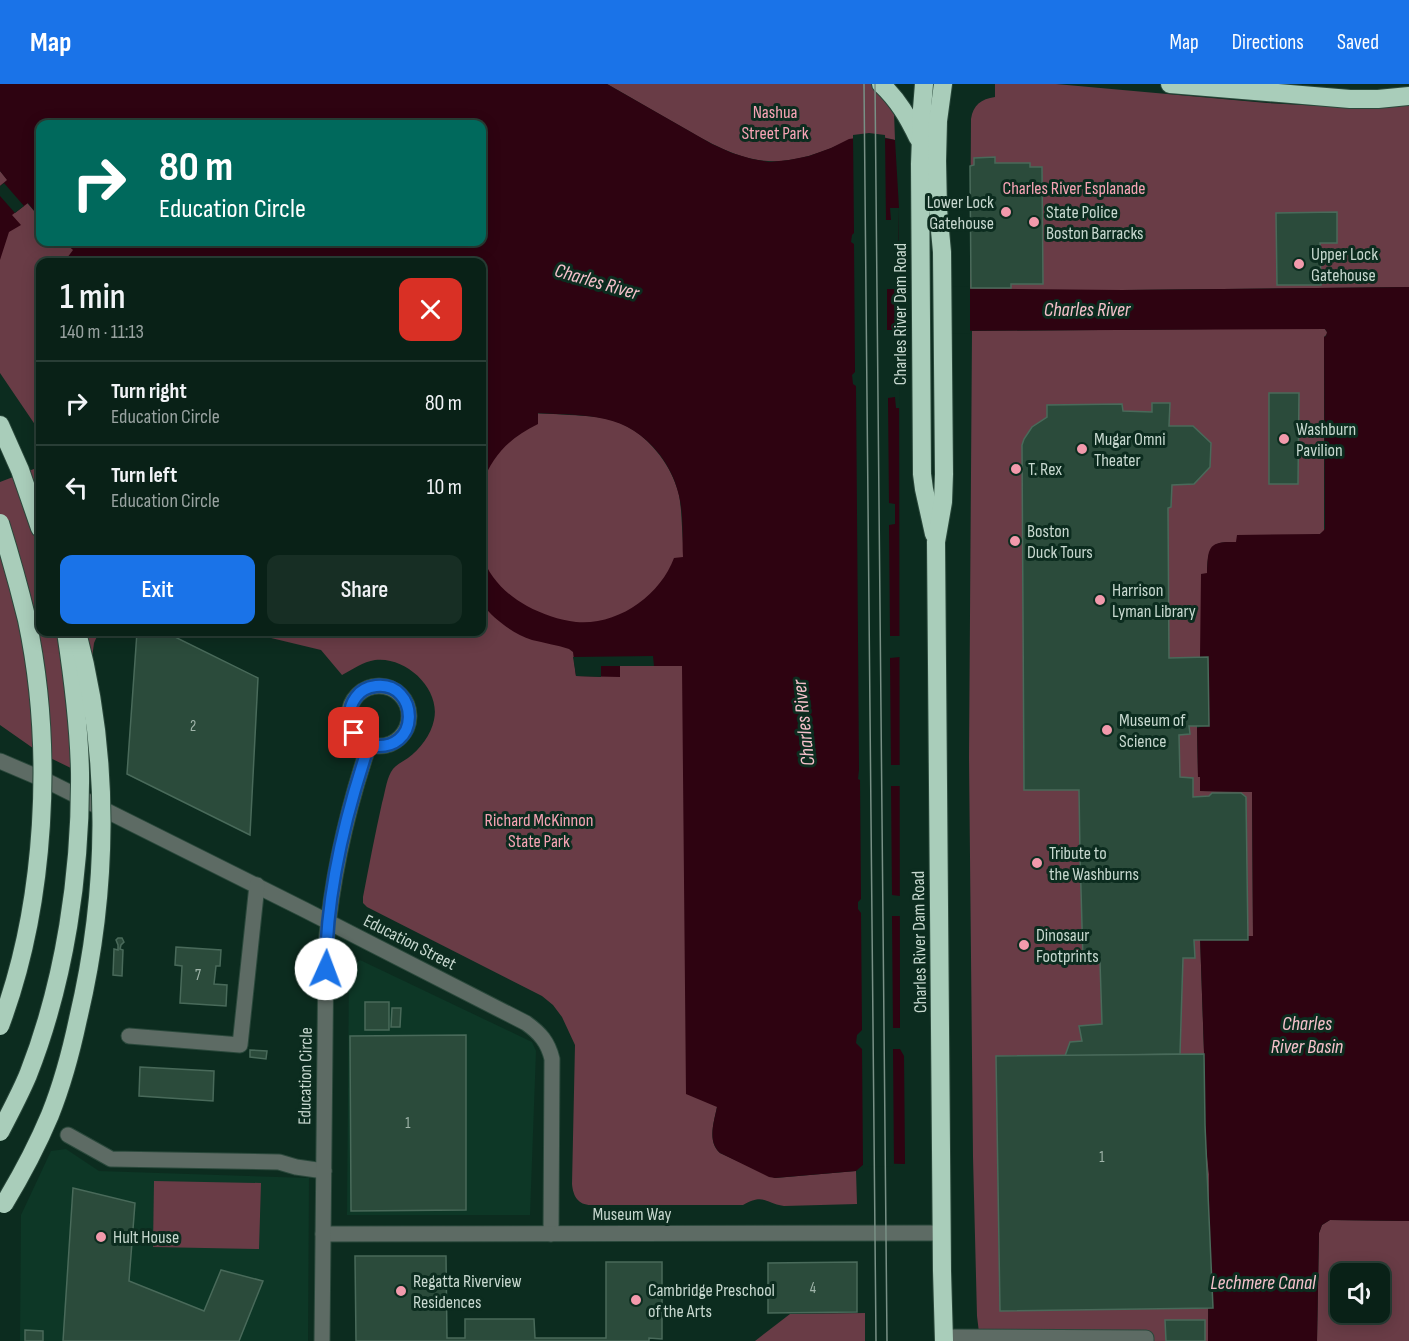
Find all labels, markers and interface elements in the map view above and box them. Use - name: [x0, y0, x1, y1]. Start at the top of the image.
- text: Map: [30, 26, 71, 59]
- text: Map: [1169, 30, 1199, 55]
- text: Directions: [1232, 30, 1304, 55]
- text: Saved: [1337, 30, 1379, 55]
- park label: Nashua Street Park: [741, 102, 809, 144]
- text: 80 m: [159, 142, 233, 193]
- icon: right: [60, 144, 138, 222]
- park label: Charles River Esplanade: [1002, 178, 1146, 199]
- place label: Lower Lock Gatehouse: [927, 192, 994, 234]
- text: Education Circle: [159, 193, 306, 225]
- place label: State Police Boston Barracks: [1046, 202, 1144, 244]
- marker: Lower Lock Gatehouse: [999, 205, 1013, 219]
- marker: State Police Boston Barracks: [1027, 215, 1041, 229]
- street label: Charles River Dam Road: [890, 243, 911, 385]
- place label: Upper Lock Gatehouse: [1311, 244, 1378, 286]
- marker: Upper Lock Gatehouse: [1292, 257, 1306, 271]
- water label: Charles River: [552, 258, 643, 306]
- text: 1 min: [60, 276, 125, 319]
- button: close: [399, 278, 462, 341]
- water label: Charles River: [1044, 298, 1132, 322]
- text: 140 m · 11:13: [60, 320, 144, 344]
- text: Turn right: [111, 378, 187, 405]
- icon: right: [60, 387, 93, 420]
- text: 80 m: [425, 390, 462, 417]
- text: Education Circle: [111, 405, 220, 429]
- place label: Washburn Pavilion: [1296, 419, 1356, 461]
- place label: Mugar Omni Theater: [1094, 429, 1166, 471]
- marker: Washburn Pavilion: [1277, 432, 1291, 446]
- marker: Mugar Omni Theater: [1075, 442, 1089, 456]
- place label: T. Rex: [1028, 459, 1062, 480]
- text: Turn left: [111, 462, 177, 489]
- marker: T. Rex: [1009, 462, 1023, 476]
- icon: left: [60, 471, 93, 504]
- text: 10 m: [427, 474, 462, 501]
- text: Education Circle: [111, 489, 220, 513]
- place label: Boston Duck Tours: [1027, 521, 1093, 563]
- marker: Boston Duck Tours: [1008, 534, 1022, 548]
- button: Exit: [60, 555, 255, 624]
- button: Share: [267, 555, 462, 624]
- place label: Harrison Lyman Library: [1112, 580, 1196, 622]
- marker: Harrison Lyman Library: [1093, 593, 1107, 607]
- water label: Charles River: [787, 677, 820, 767]
- pin: [328, 707, 379, 758]
- place label: Museum of Science: [1119, 710, 1186, 752]
- icon: arrive: [337, 716, 370, 749]
- house number: 2: [190, 717, 196, 736]
- marker: Museum of Science: [1100, 723, 1114, 737]
- park label: Richard McKinnon State Park: [485, 810, 593, 852]
- place label: Tribute to the Washburns: [1049, 843, 1139, 885]
- marker: Tribute to the Washburns: [1030, 856, 1044, 870]
- street label: Charles River Dam Road: [908, 871, 931, 1013]
- street label: Education Street: [360, 910, 460, 975]
- place label: Dinosaur Footprints: [1036, 925, 1099, 967]
- position arrow: [294, 937, 358, 1001]
- marker: Dinosaur Footprints: [1017, 938, 1031, 952]
- house number: 7: [195, 966, 201, 985]
- water label: Charles River Basin: [1271, 1012, 1343, 1059]
- street label: Education Circle: [294, 1027, 317, 1125]
- house number: 1: [405, 1114, 411, 1133]
- house number: 1: [1099, 1148, 1105, 1167]
- street label: Museum Way: [593, 1204, 671, 1225]
- place label: Hult House: [113, 1227, 179, 1248]
- marker: Hult House: [94, 1230, 108, 1244]
- map controls: [1330, 1263, 1390, 1323]
- button: sound: [1330, 1263, 1390, 1323]
- place label: Regatta Riverview Residences: [413, 1271, 522, 1313]
- water label: Lechmere Canal: [1210, 1271, 1317, 1295]
- house number: 4: [810, 1279, 816, 1298]
- place label: Cambridge Preschool of the Arts: [648, 1280, 775, 1322]
- marker: Regatta Riverview Residences: [394, 1284, 408, 1298]
- marker: Cambridge Preschool of the Arts: [629, 1293, 643, 1307]

